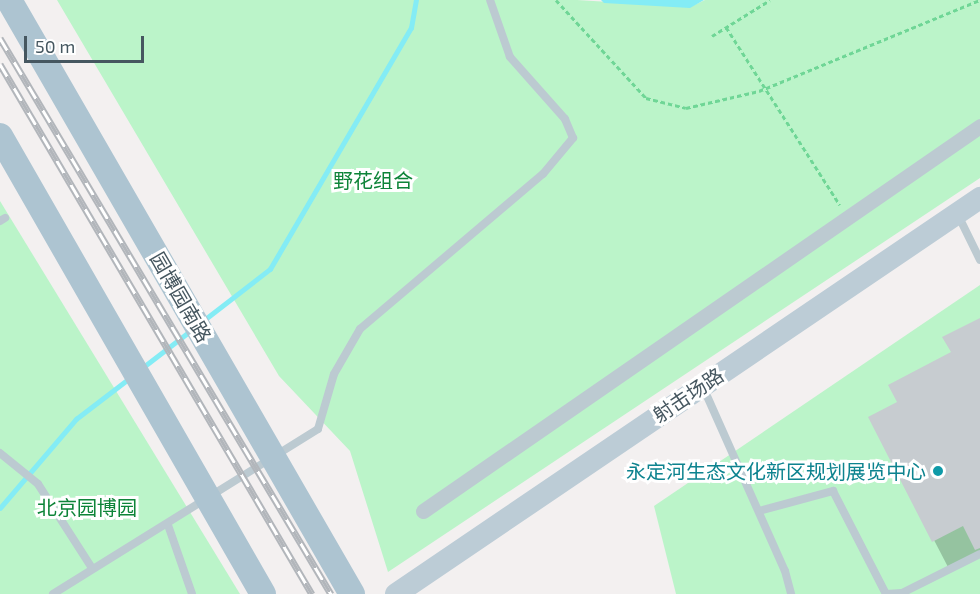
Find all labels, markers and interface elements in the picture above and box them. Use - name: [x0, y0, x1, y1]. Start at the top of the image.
- scale bar: [27, 24, 147, 62]
- text: 50 m: [35, 35, 75, 57]
- park label: 野花组合: [333, 168, 413, 192]
- street label: 园博园南路: [146, 248, 216, 346]
- street label: 射击场路: [648, 363, 728, 427]
- place label: 永定河生态文化新区规划展览中心: [626, 459, 926, 483]
- marker: 永定河生态文化新区规划展览中心: [931, 464, 945, 478]
- park label: 北京园博园: [37, 495, 137, 519]

